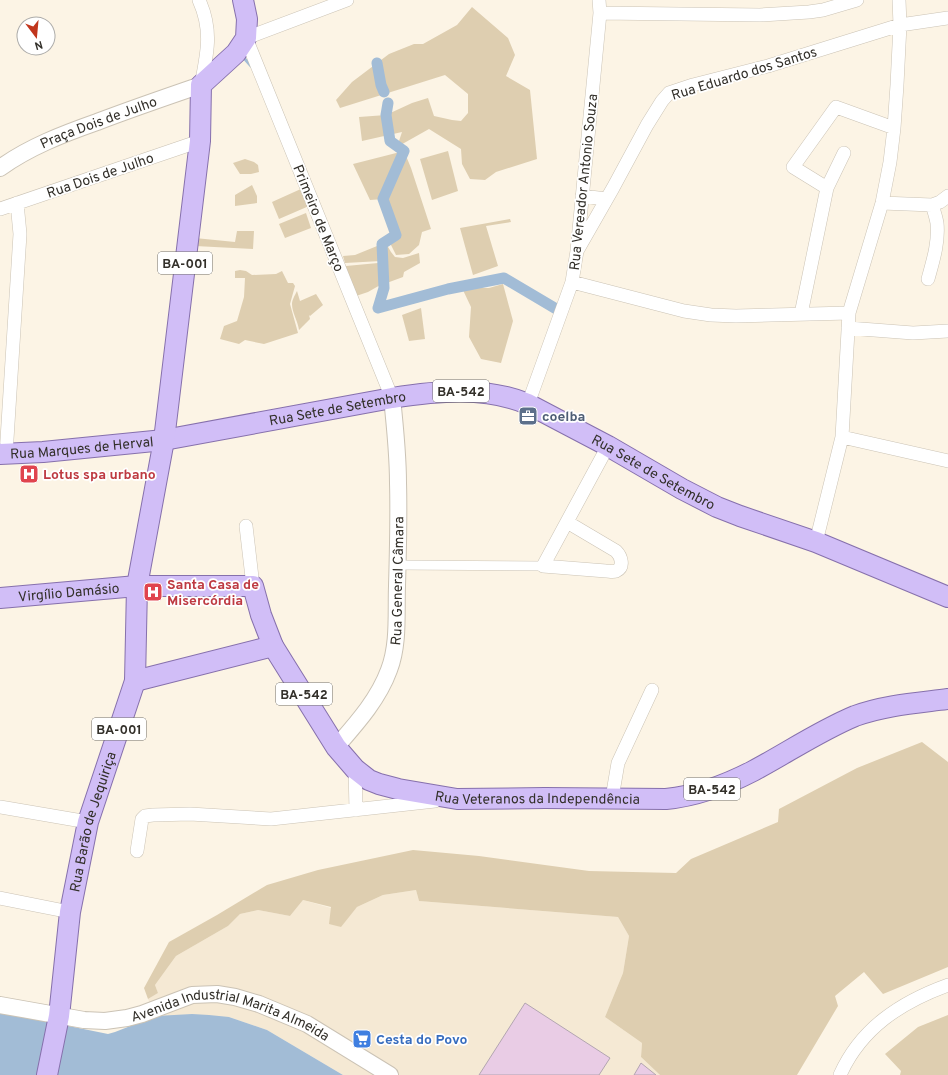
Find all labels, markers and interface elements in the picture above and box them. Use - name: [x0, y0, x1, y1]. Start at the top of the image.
- north arrow: [16, 16, 56, 56]
- text: N: [33, 37, 44, 52]
- street label: Rua Eduardo dos Santos: [670, 44, 819, 105]
- street label: Rua Vereador Antonio Souza: [567, 93, 602, 271]
- street label: Praça Dois de Julho: [38, 94, 160, 153]
- street label: Rua Dois de Julho: [45, 150, 156, 203]
- street label: Primeiro de Março: [288, 162, 347, 275]
- road number: BA-001: [158, 252, 212, 274]
- road number: BA-542: [433, 380, 489, 402]
- street label: Rua Sete de Setembro: [268, 389, 408, 430]
- office icon: coelba: [517, 405, 539, 427]
- place label: coelba: [542, 409, 585, 426]
- street label: Rua Sete de Setembro: [588, 432, 718, 515]
- street label: Rua Marques de Herval: [10, 434, 154, 464]
- hospital icon: Lotus spa urbano: [18, 463, 40, 485]
- place label: Lotus spa urbano: [43, 467, 156, 484]
- street label: Rua General Câmara: [388, 516, 408, 646]
- place label: Santa Casa de Misercórdia: [167, 577, 259, 610]
- street label: Virgílio Damásio: [17, 581, 120, 606]
- hospital icon: Santa Casa de Misercórdia: [142, 581, 164, 603]
- road number: BA-542: [276, 683, 332, 705]
- road number: BA-001: [92, 718, 146, 740]
- street label: Rua Barão de Jequiriça: [67, 750, 121, 894]
- road number: BA-542: [684, 778, 740, 800]
- street label: Rua Veteranos da Independência: [434, 788, 640, 809]
- street label: Avenida Industrial Marita Almeida: [129, 987, 332, 1046]
- supermarket icon: Cesta do Povo: [351, 1028, 373, 1050]
- place label: Cesta do Povo: [376, 1032, 468, 1049]

